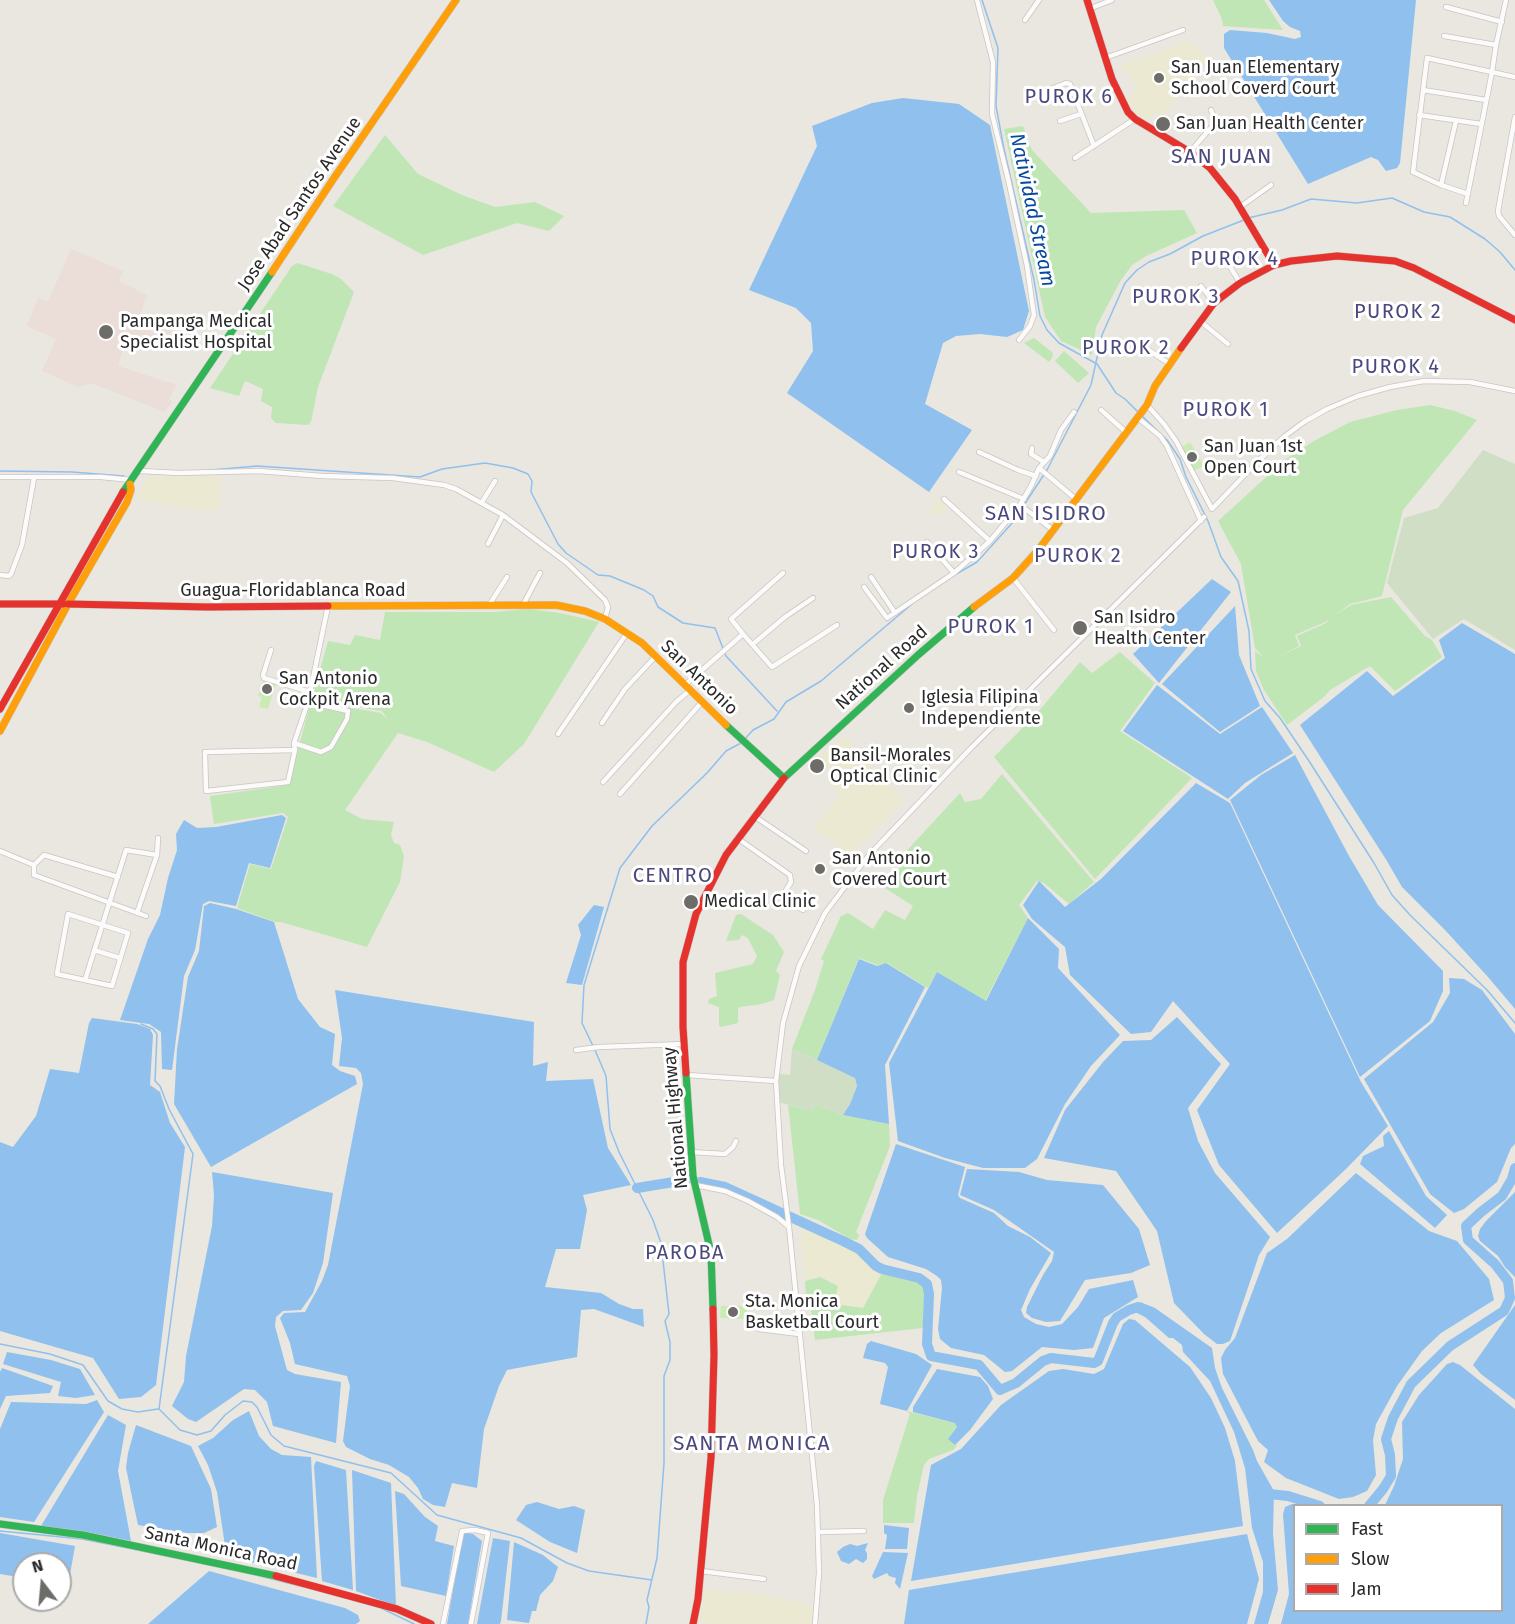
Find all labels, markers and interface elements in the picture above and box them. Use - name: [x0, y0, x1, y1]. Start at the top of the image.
- place label: San Juan Elementary School Coverd Court: [1171, 57, 1339, 100]
- marker: San Juan Elementary School Coverd Court: [1152, 71, 1166, 85]
- district label: PUROK 6: [1025, 85, 1113, 109]
- street label: Jose Abad Santos Avenue: [234, 113, 366, 295]
- place label: San Juan Health Center: [1176, 113, 1364, 135]
- marker: San Juan Health Center: [1154, 115, 1172, 133]
- water label: Natividad Stream: [1004, 131, 1060, 289]
- district label: SAN JUAN: [1171, 144, 1273, 170]
- district label: PUROK 4: [1191, 247, 1279, 271]
- district label: PUROK 3: [1132, 285, 1220, 309]
- district label: PUROK 2: [1354, 300, 1442, 324]
- place label: Pampanga Medical Specialist Hospital: [120, 311, 272, 354]
- marker: Pampanga Medical Specialist Hospital: [97, 323, 115, 341]
- district label: PUROK 2: [1082, 336, 1170, 360]
- district label: PUROK 4: [1352, 355, 1440, 379]
- district label: PUROK 1: [1183, 398, 1269, 422]
- place label: San Juan 1st Open Court: [1204, 436, 1303, 478]
- marker: San Juan 1st Open Court: [1185, 450, 1199, 464]
- district label: SAN ISIDRO: [985, 501, 1107, 527]
- district label: PUROK 3: [892, 540, 980, 564]
- district label: PUROK 2: [1034, 544, 1122, 568]
- street label: Guagua-Floridablanca Road: [180, 580, 406, 602]
- place label: San Isidro Health Center: [1094, 607, 1206, 650]
- district label: PUROK 1: [948, 615, 1034, 639]
- marker: San Isidro Health Center: [1071, 619, 1089, 637]
- street label: National Road: [832, 621, 932, 715]
- street label: San Antonio: [656, 636, 742, 720]
- place label: San Antonio Cockpit Arena: [279, 668, 391, 710]
- marker: San Antonio Cockpit Arena: [260, 682, 274, 696]
- place label: Iglesia Filipina Independiente: [921, 687, 1041, 730]
- marker: Iglesia Filipina Independiente: [902, 701, 916, 715]
- place label: Bansil-Morales Optical Clinic: [830, 745, 951, 788]
- marker: Bansil-Morales Optical Clinic: [808, 757, 826, 775]
- place label: San Antonio Covered Court: [832, 848, 947, 890]
- marker: San Antonio Covered Court: [813, 862, 827, 876]
- district label: CENTRO: [633, 864, 713, 888]
- place label: Medical Clinic: [704, 891, 816, 913]
- marker: Medical Clinic: [682, 893, 700, 911]
- street label: National Highway: [659, 1046, 693, 1190]
- district label: PAROBA: [645, 1241, 725, 1265]
- place label: Sta. Monica Basketball Court: [745, 1291, 879, 1334]
- marker: Sta. Monica Basketball Court: [726, 1305, 740, 1319]
- district label: SANTA MONICA: [673, 1431, 831, 1457]
- legend: [1293, 1504, 1503, 1612]
- text: Fast: [1351, 1518, 1383, 1540]
- street label: Santa Monica Road: [143, 1522, 299, 1576]
- text: Slow: [1351, 1548, 1389, 1570]
- north arrow: [12, 1552, 72, 1612]
- text: N: [30, 1556, 45, 1577]
- text: Jam: [1351, 1578, 1382, 1600]

